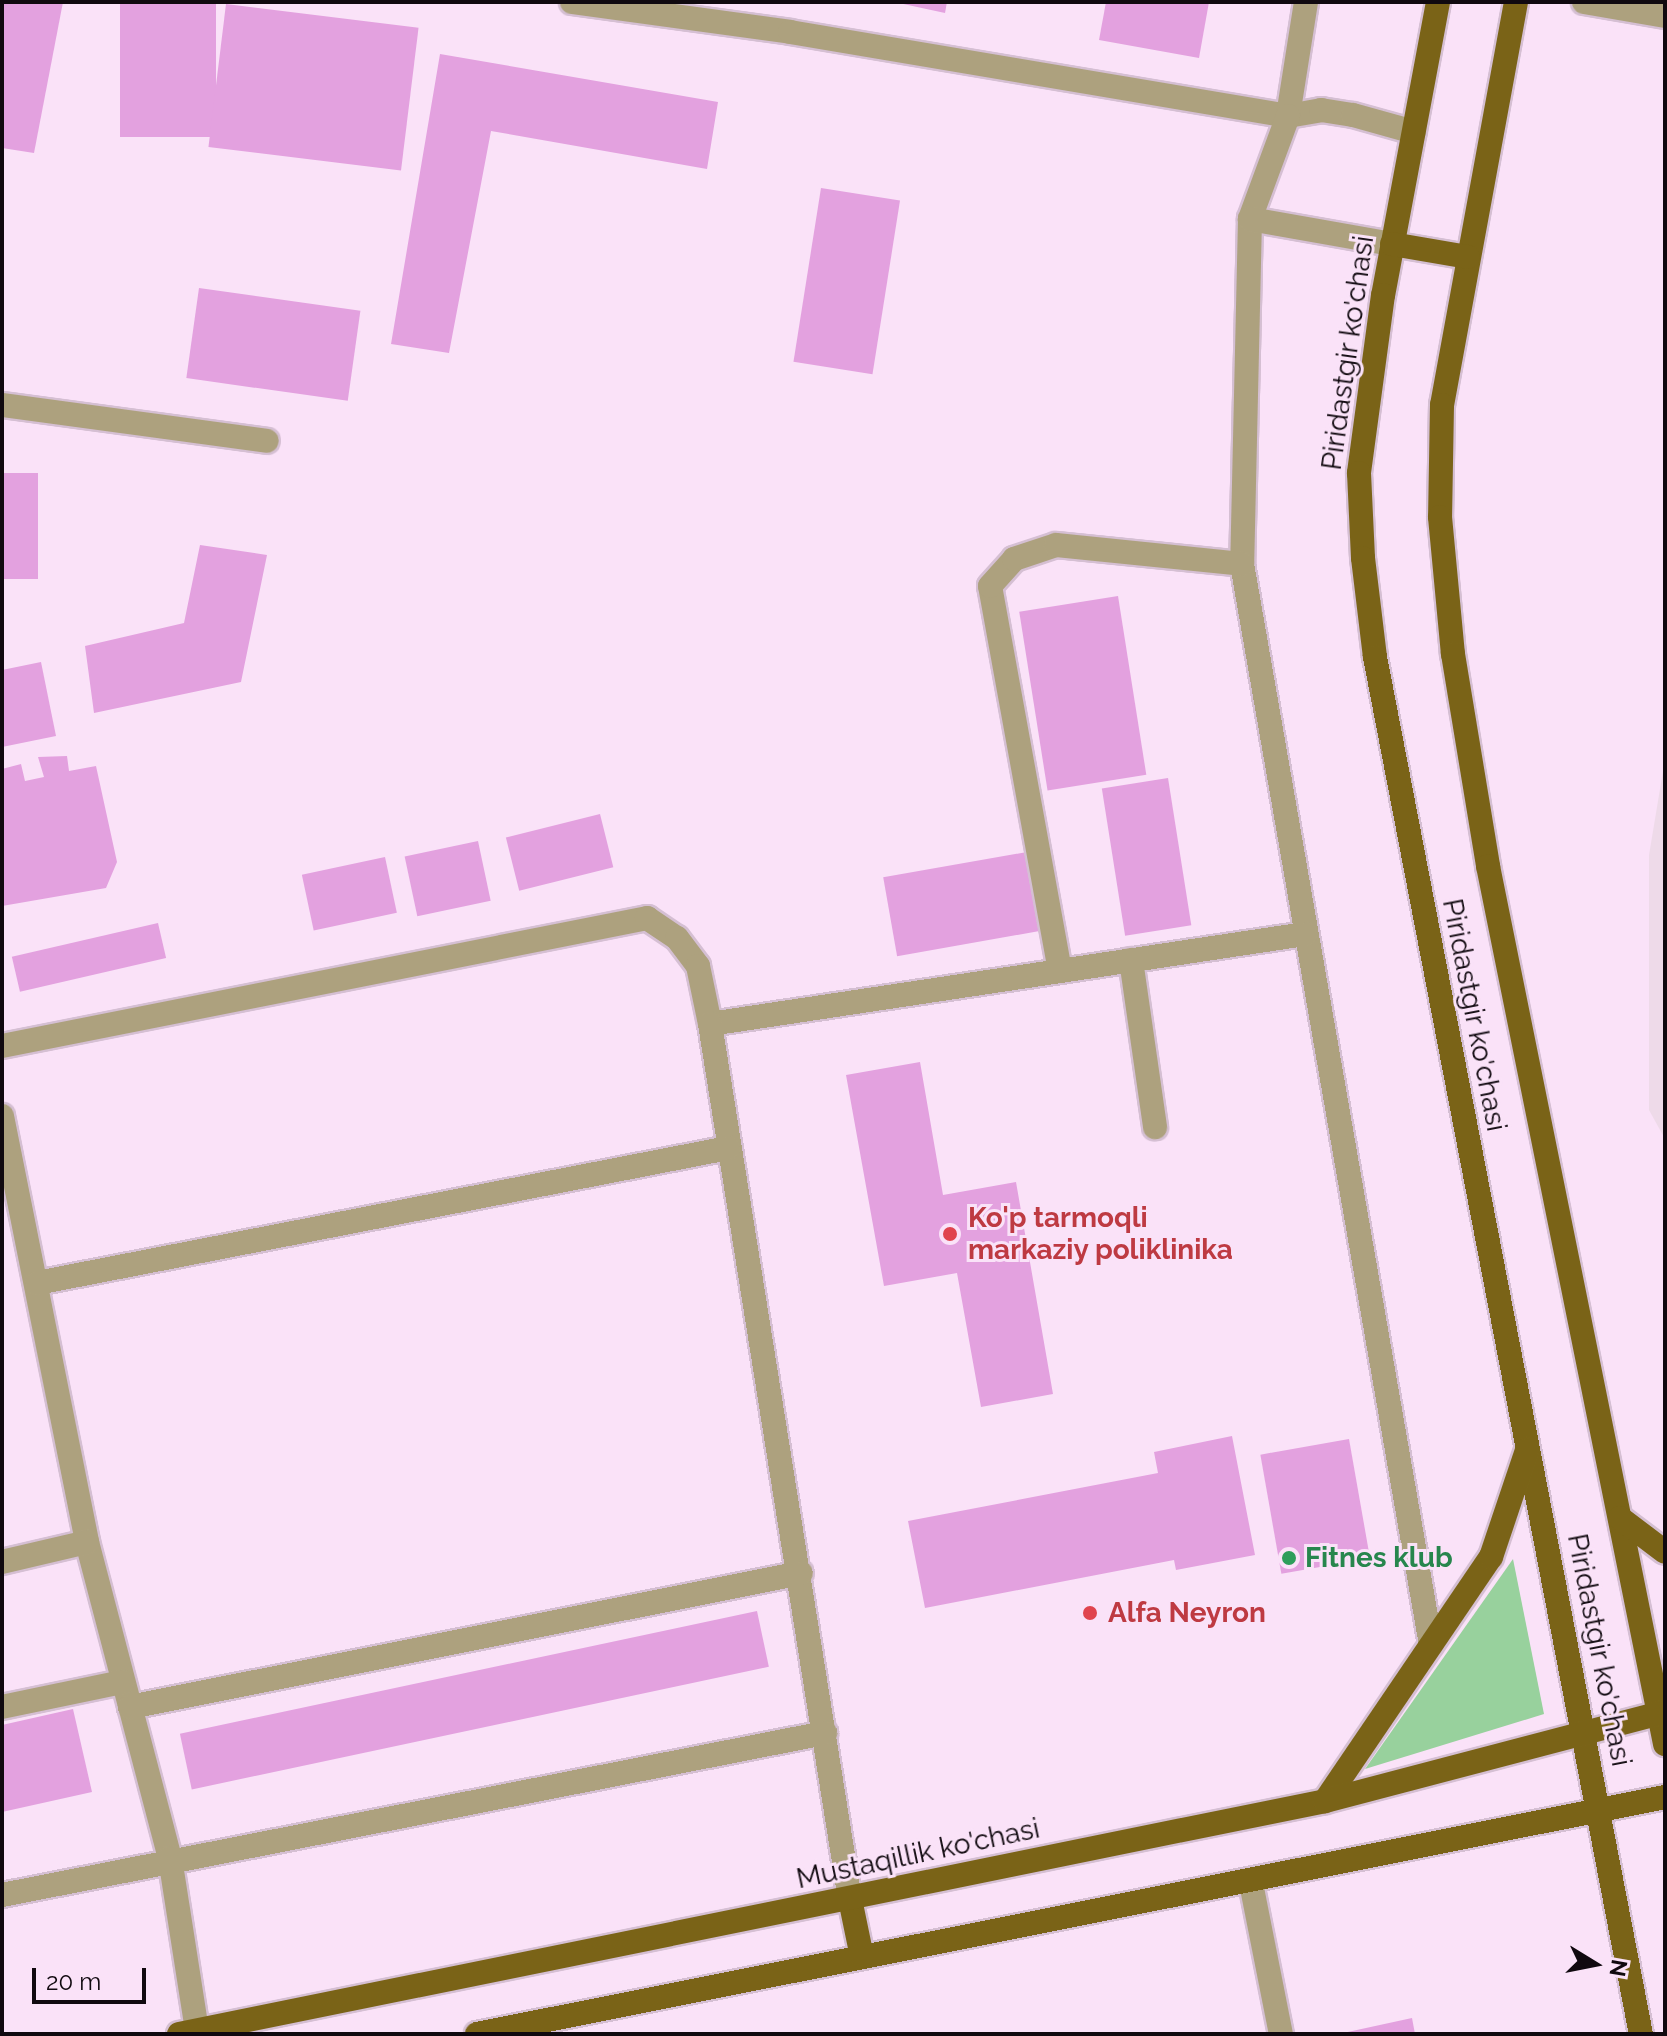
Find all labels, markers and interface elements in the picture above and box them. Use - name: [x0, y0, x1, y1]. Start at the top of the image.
- street label: Piridastgir ko'chasi: [1315, 233, 1381, 473]
- street label: Piridastgir ko'chasi: [1435, 896, 1513, 1134]
- place label: Ko'p tarmoqli markaziy poliklinika: [968, 1201, 1234, 1267]
- marker: Ko'p tarmoqli markaziy poliklinika: [939, 1223, 961, 1245]
- street label: Piridastgir ko'chasi: [1560, 1531, 1638, 1769]
- place label: Fitnes klub: [1305, 1541, 1453, 1575]
- marker: Fitnes klub: [1280, 1549, 1298, 1567]
- place label: Alfa Neyron: [1108, 1596, 1266, 1630]
- marker: Alfa Neyron: [1079, 1602, 1101, 1624]
- street label: Mustaqillik ko'chasi: [793, 1812, 1043, 1896]
- north arrow: [1555, 1924, 1635, 2004]
- scale bar: [36, 1952, 150, 2002]
- text: N: [1604, 1958, 1633, 1979]
- text: 20 m: [46, 1967, 101, 1996]

